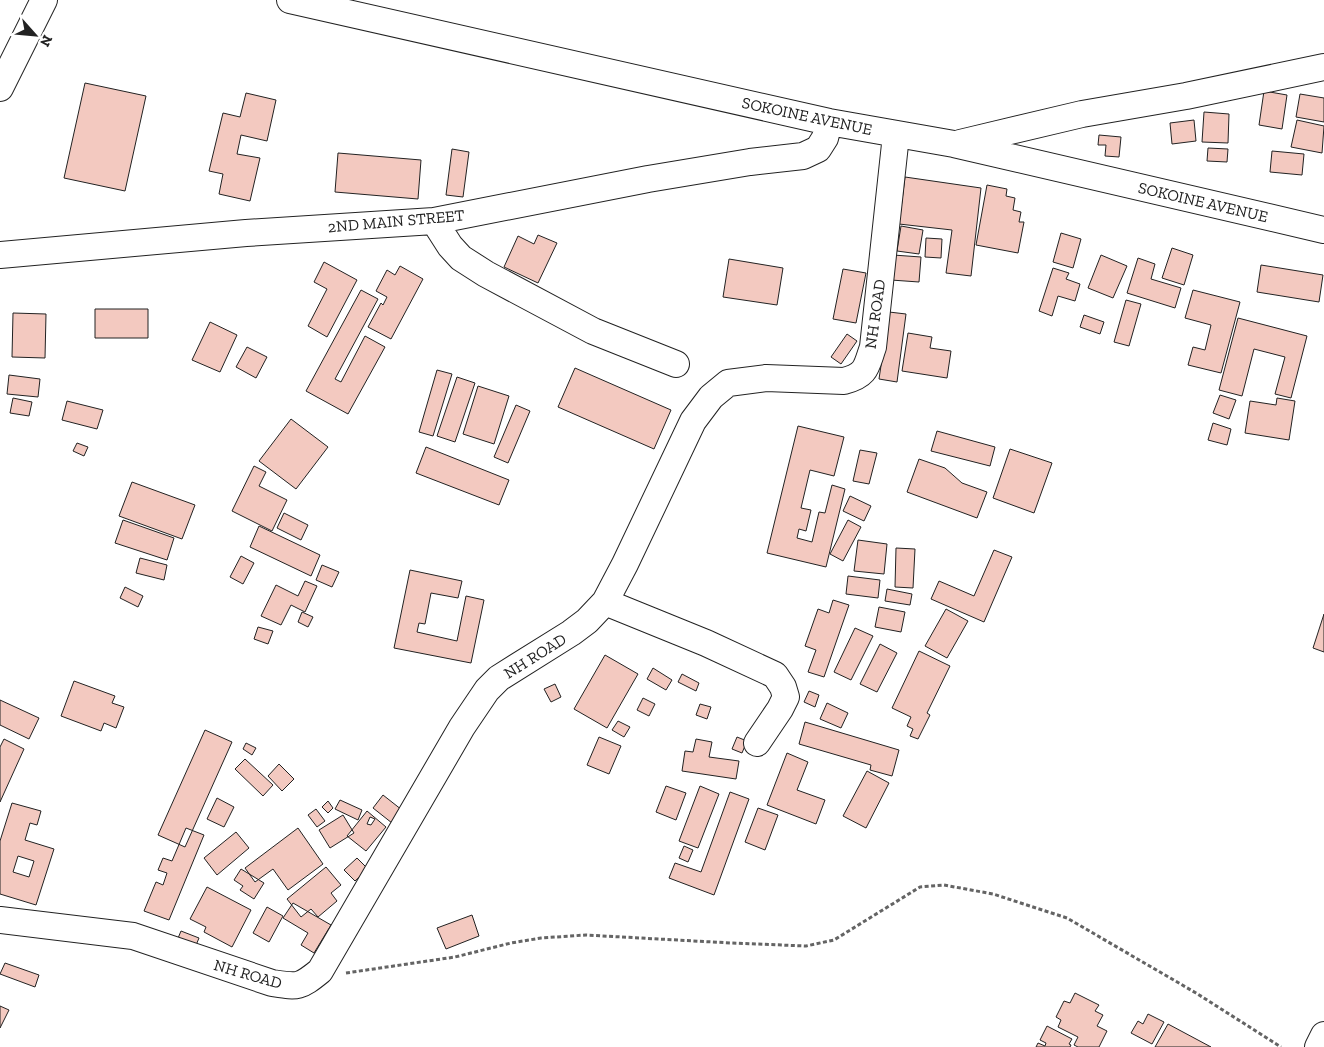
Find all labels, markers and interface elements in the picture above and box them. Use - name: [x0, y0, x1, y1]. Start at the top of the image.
- north arrow: [10, 10, 60, 60]
- text: N: [36, 32, 56, 50]
- street label: SOKOINE AVENUE: [740, 93, 874, 139]
- street label: SOKOINE AVENUE: [1136, 178, 1270, 226]
- street label: 2ND MAIN STREET: [327, 206, 465, 236]
- street label: NH ROAD: [861, 278, 889, 350]
- street label: NH ROAD: [500, 629, 570, 683]
- street label: NH ROAD: [212, 955, 284, 993]

